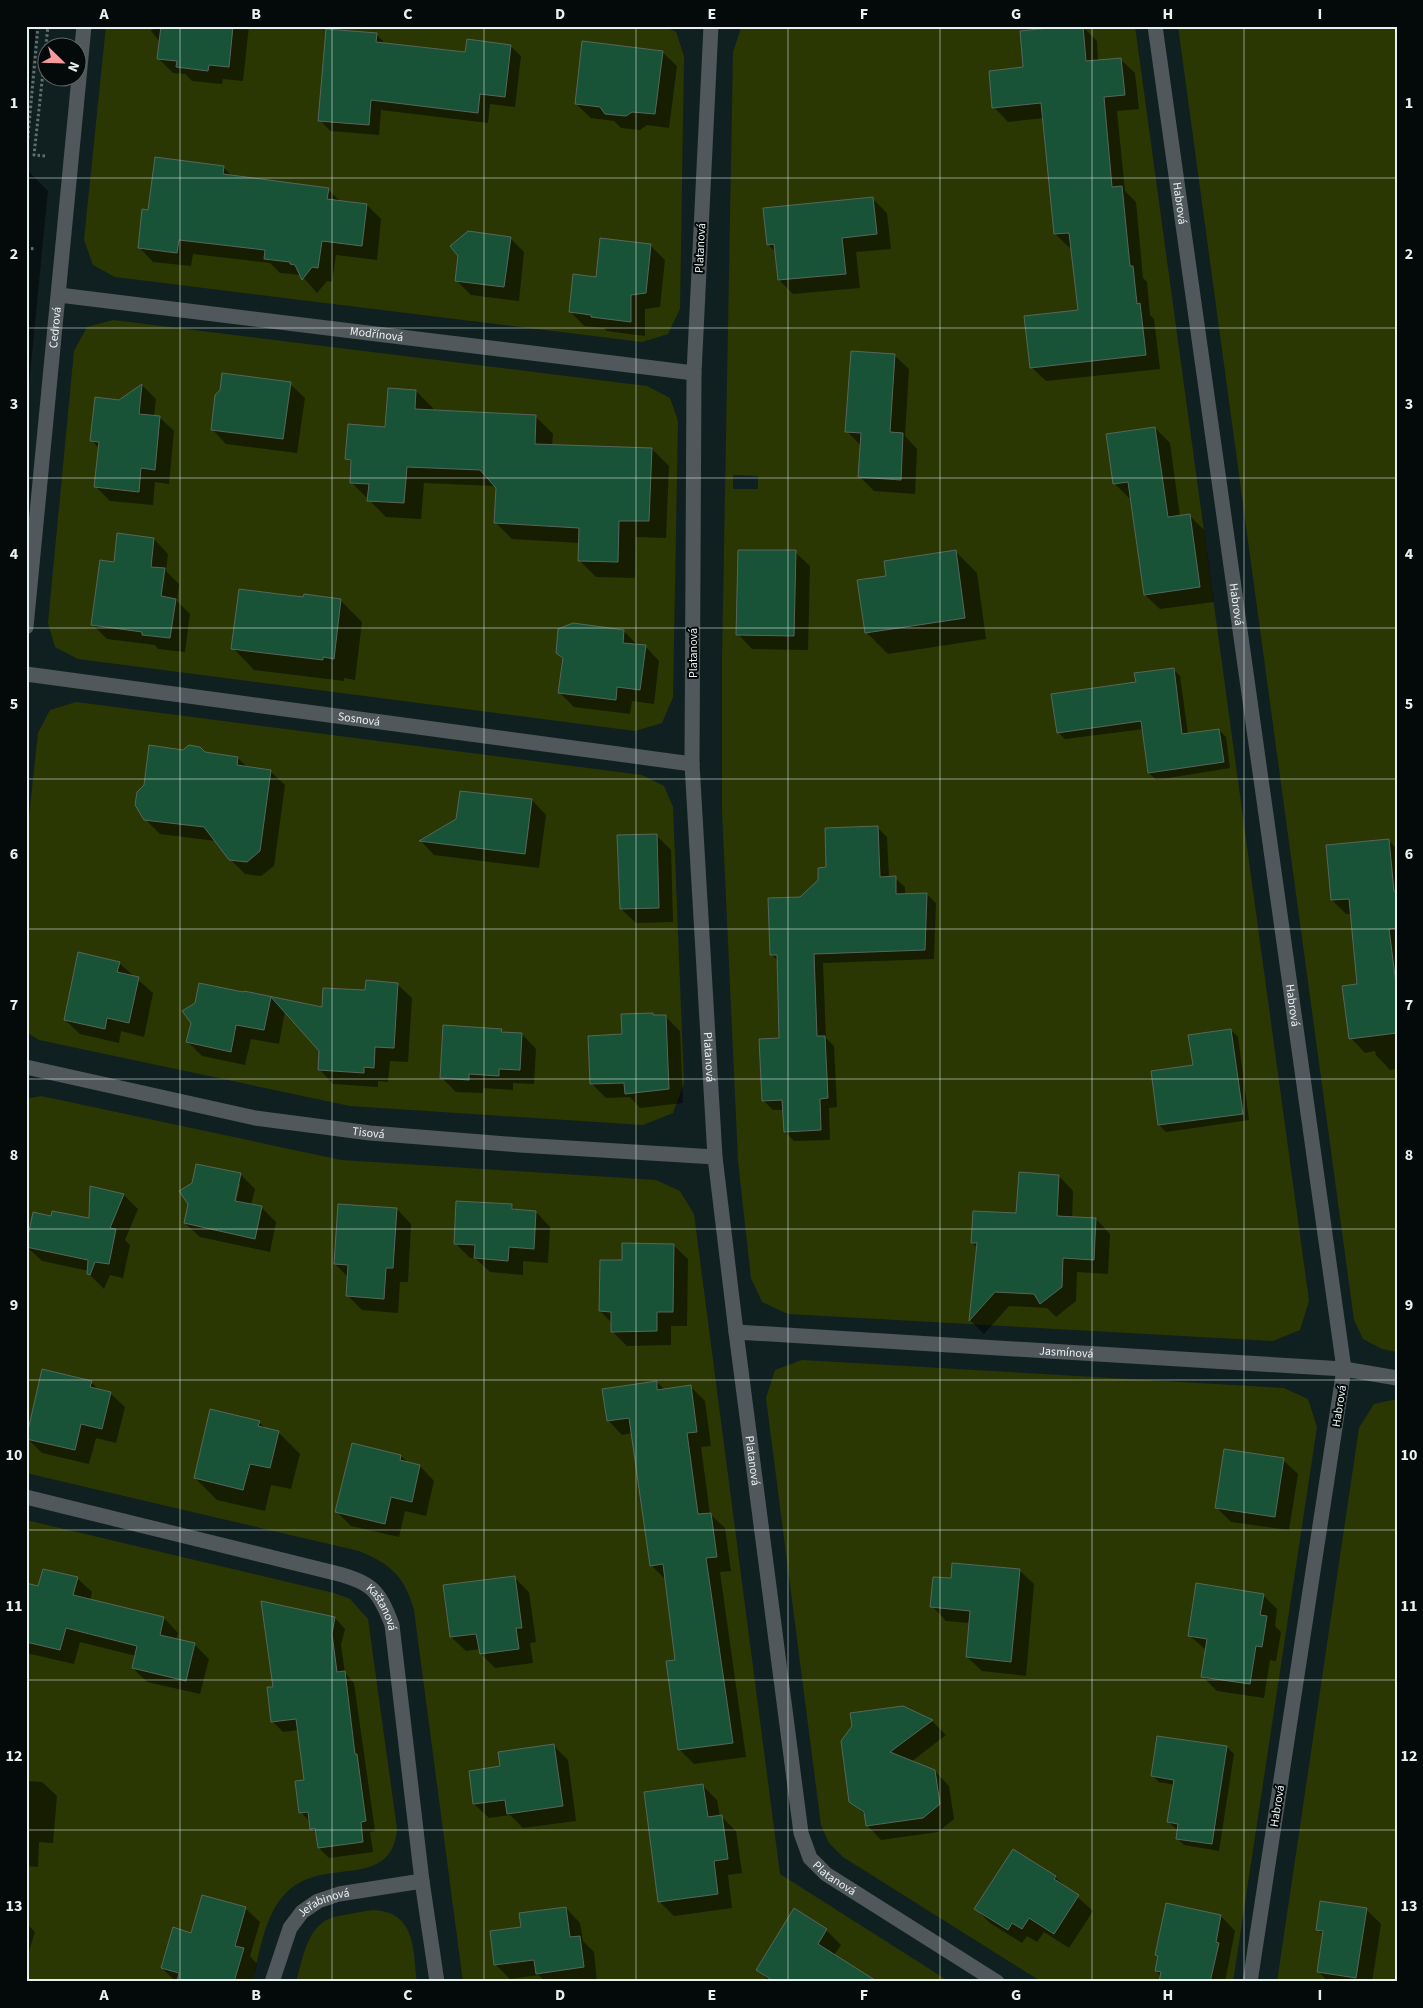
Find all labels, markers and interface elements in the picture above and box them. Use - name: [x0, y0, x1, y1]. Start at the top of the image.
- text: A: [98, 3, 109, 25]
- text: B: [251, 3, 261, 25]
- text: C: [403, 3, 413, 25]
- text: D: [555, 3, 565, 25]
- text: E: [708, 3, 716, 25]
- text: F: [860, 3, 868, 25]
- text: G: [1011, 3, 1021, 25]
- text: H: [1163, 3, 1173, 25]
- text: I: [1318, 3, 1322, 25]
- north arrow: [38, 38, 88, 88]
- text: N: [62, 58, 84, 75]
- text: 1: [10, 92, 18, 114]
- text: 1: [1405, 92, 1413, 114]
- street label: Habrová: [1168, 181, 1191, 226]
- street label: Platanová: [691, 223, 710, 273]
- text: 2: [10, 243, 18, 265]
- text: 2: [1405, 243, 1413, 265]
- street label: Cedrová: [45, 306, 66, 349]
- street label: Modřínová: [349, 323, 404, 346]
- text: 3: [10, 393, 18, 415]
- text: 3: [1405, 393, 1413, 415]
- text: 4: [10, 543, 19, 565]
- text: 4: [1405, 543, 1414, 565]
- street label: Habrová: [1225, 582, 1247, 627]
- street label: Platanová: [685, 628, 702, 678]
- text: 5: [10, 693, 18, 715]
- text: 5: [1405, 693, 1413, 715]
- street label: Sosnová: [337, 708, 381, 731]
- text: 6: [10, 843, 18, 865]
- text: 6: [1405, 843, 1413, 865]
- street label: Habrová: [1281, 983, 1304, 1028]
- text: 7: [10, 994, 18, 1016]
- text: 7: [1405, 994, 1413, 1016]
- street label: Platanová: [699, 1032, 719, 1083]
- street label: Tisová: [351, 1123, 385, 1143]
- text: 8: [10, 1144, 18, 1166]
- text: 8: [1405, 1144, 1413, 1166]
- text: 9: [10, 1294, 18, 1316]
- text: 9: [1405, 1294, 1413, 1316]
- street label: Jasmínová: [1039, 1342, 1094, 1363]
- street label: Habrová: [1328, 1384, 1351, 1428]
- street label: Platanová: [741, 1435, 764, 1487]
- text: 10: [6, 1444, 22, 1466]
- text: 10: [1401, 1444, 1417, 1466]
- street label: Kaštanová: [362, 1580, 401, 1632]
- text: 11: [6, 1595, 22, 1617]
- text: 11: [1401, 1595, 1417, 1617]
- text: 12: [6, 1745, 22, 1767]
- text: 12: [1401, 1745, 1417, 1767]
- street label: Habrová: [1266, 1784, 1289, 1828]
- street label: Platanová: [808, 1857, 859, 1900]
- street label: Jeřabinová: [293, 1884, 351, 1920]
- text: 13: [6, 1895, 22, 1917]
- text: 13: [1401, 1895, 1417, 1917]
- text: A: [98, 1984, 109, 2006]
- text: B: [251, 1984, 261, 2006]
- text: C: [403, 1984, 413, 2006]
- text: D: [555, 1984, 565, 2006]
- text: E: [708, 1984, 716, 2006]
- text: F: [860, 1984, 868, 2006]
- text: G: [1011, 1984, 1021, 2006]
- text: H: [1163, 1984, 1173, 2006]
- text: I: [1318, 1984, 1322, 2006]

